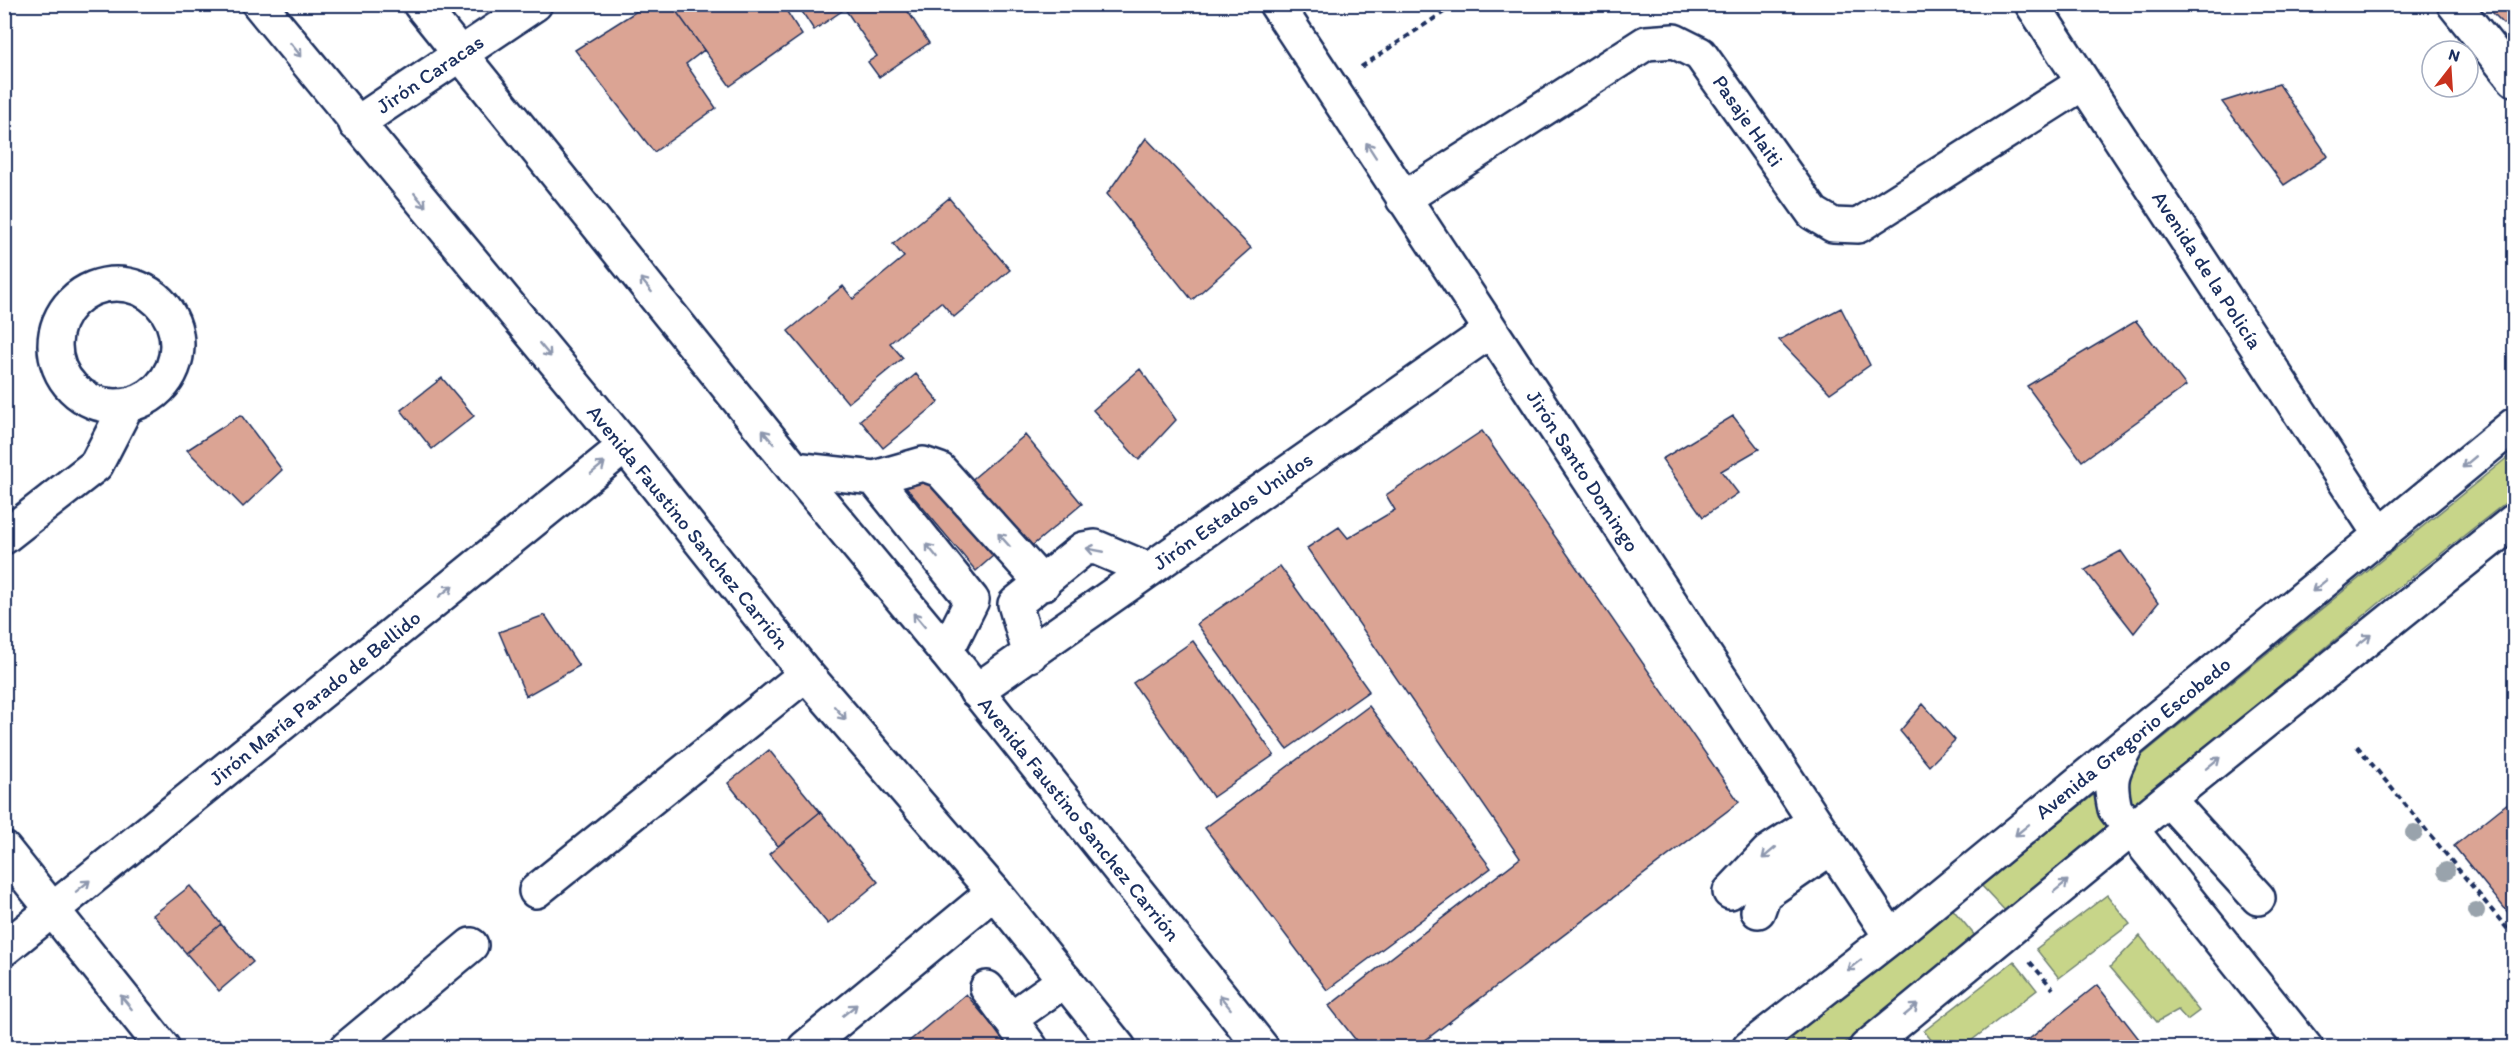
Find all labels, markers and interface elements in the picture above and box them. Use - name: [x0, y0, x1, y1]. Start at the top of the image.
- street label: Jirón Caracas: [371, 29, 488, 119]
- north arrow: [2420, 39, 2480, 99]
- one-way arrow: [289, 42, 302, 58]
- text: N: [2446, 44, 2462, 66]
- street label: Pasaje Haiti: [1708, 70, 1789, 171]
- one-way arrow: [1365, 141, 1378, 158]
- street label: Avenida de la Policía: [2147, 186, 2268, 353]
- one-way arrow: [413, 192, 426, 208]
- one-way arrow: [640, 278, 653, 294]
- one-way arrow: [538, 342, 551, 358]
- street label: Jirón Santo Domingo: [1522, 385, 1645, 556]
- street label: Avenida Faustino Sanchez Carrión: [582, 400, 795, 654]
- one-way arrow: [762, 430, 775, 446]
- street label: Jirón Estados Unidos: [1148, 446, 1317, 575]
- one-way arrow: [2462, 456, 2478, 469]
- one-way arrow: [589, 462, 605, 475]
- one-way arrow: [997, 533, 1011, 548]
- one-way arrow: [926, 543, 939, 559]
- one-way arrow: [1086, 544, 1105, 555]
- one-way arrow: [2311, 580, 2327, 593]
- one-way arrow: [438, 584, 453, 598]
- street label: Jirón María Parado de Bellido: [204, 605, 425, 791]
- one-way arrow: [912, 613, 926, 628]
- one-way arrow: [2356, 634, 2372, 647]
- street label: Avenida Gregorio Escobedo: [2030, 651, 2236, 824]
- street label: Avenida Faustino Sanchez Carrión: [973, 692, 1186, 946]
- one-way arrow: [833, 705, 847, 720]
- one-way arrow: [2204, 756, 2220, 769]
- one-way arrow: [2014, 823, 2030, 836]
- one-way arrow: [1761, 847, 1777, 860]
- one-way arrow: [74, 879, 90, 892]
- one-way arrow: [2053, 879, 2069, 892]
- one-way arrow: [1846, 959, 1862, 972]
- one-way arrow: [120, 994, 133, 1010]
- one-way arrow: [1218, 995, 1232, 1010]
- one-way arrow: [842, 1004, 858, 1017]
- one-way arrow: [1903, 1004, 1919, 1017]

